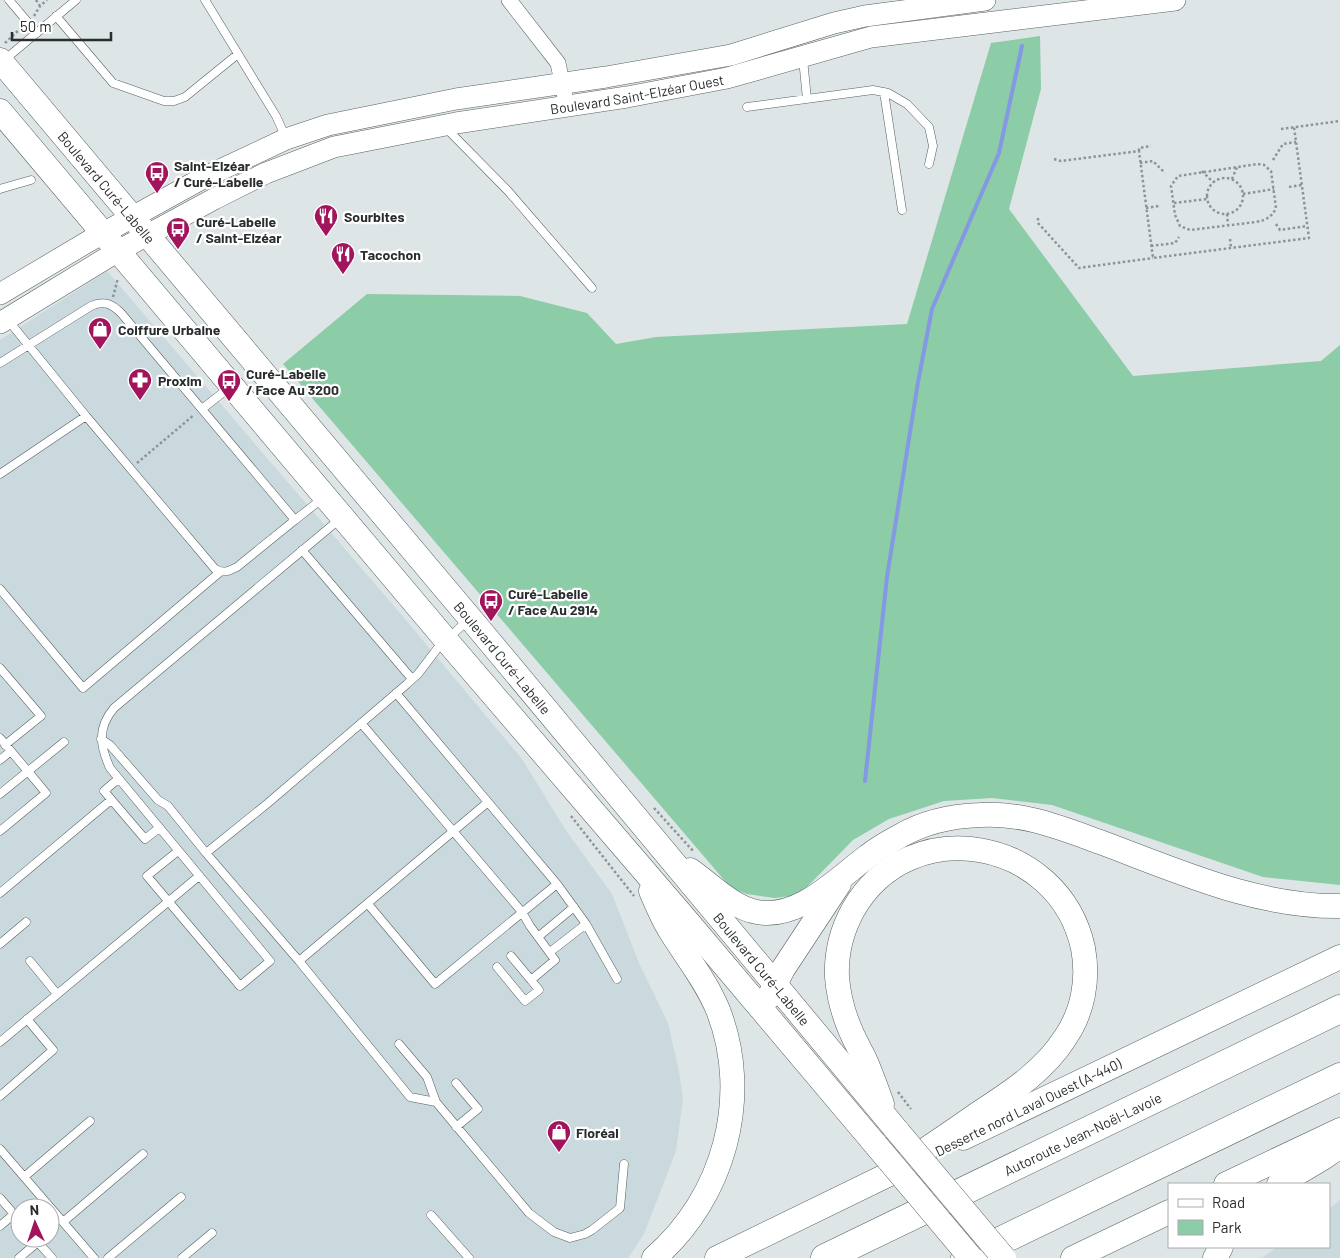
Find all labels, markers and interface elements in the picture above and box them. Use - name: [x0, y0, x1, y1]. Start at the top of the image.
- scale bar: [12, 10, 111, 42]
- text: 50 m: [20, 17, 52, 35]
- street label: Boulevard Saint-Elzéar Ouest: [549, 70, 725, 117]
- street label: Boulevard Curé-Labelle: [55, 127, 159, 247]
- place label: Saint-Elzéar / Curé-Labelle: [174, 157, 264, 190]
- bus stop icon: Saint-Elzéar / Curé-Labelle: [144, 160, 170, 194]
- restaurant icon: Sourbites: [313, 203, 339, 237]
- place label: Sourbites: [344, 208, 404, 225]
- place label: Curé-Labelle / Saint-Elzéar: [196, 213, 282, 246]
- bus stop icon: Curé-Labelle / Saint-Elzéar: [165, 216, 191, 250]
- restaurant icon: Tacochon: [330, 241, 356, 275]
- place label: Tacochon: [360, 246, 421, 263]
- shop icon: Coiffure Urbaine: [87, 316, 113, 350]
- place label: Coiffure Urbaine: [118, 321, 221, 338]
- place label: Curé-Labelle / Face Au 3200: [246, 365, 339, 398]
- pharmacy icon: Proxim: [127, 367, 153, 401]
- bus stop icon: Curé-Labelle / Face Au 3200: [216, 368, 242, 402]
- place label: Proxim: [158, 372, 202, 389]
- place label: Curé-Labelle / Face Au 2914: [508, 585, 598, 618]
- bus stop icon: Curé-Labelle / Face Au 2914: [478, 588, 504, 622]
- street label: Boulevard Curé-Labelle: [451, 598, 555, 717]
- street label: Boulevard Curé-Labelle: [710, 909, 814, 1029]
- street label: Desserte nord Laval Ouest (A-440): [932, 1054, 1124, 1160]
- street label: Autoroute Jean-Noël-Lavoie: [1001, 1088, 1164, 1179]
- shop icon: Floréal: [546, 1119, 572, 1153]
- place label: Floréal: [576, 1124, 619, 1141]
- legend: [1168, 1183, 1330, 1248]
- text: Road: [1212, 1193, 1245, 1211]
- north arrow: [10, 1198, 60, 1248]
- text: N: [29, 1201, 39, 1218]
- text: Park: [1212, 1218, 1242, 1236]

